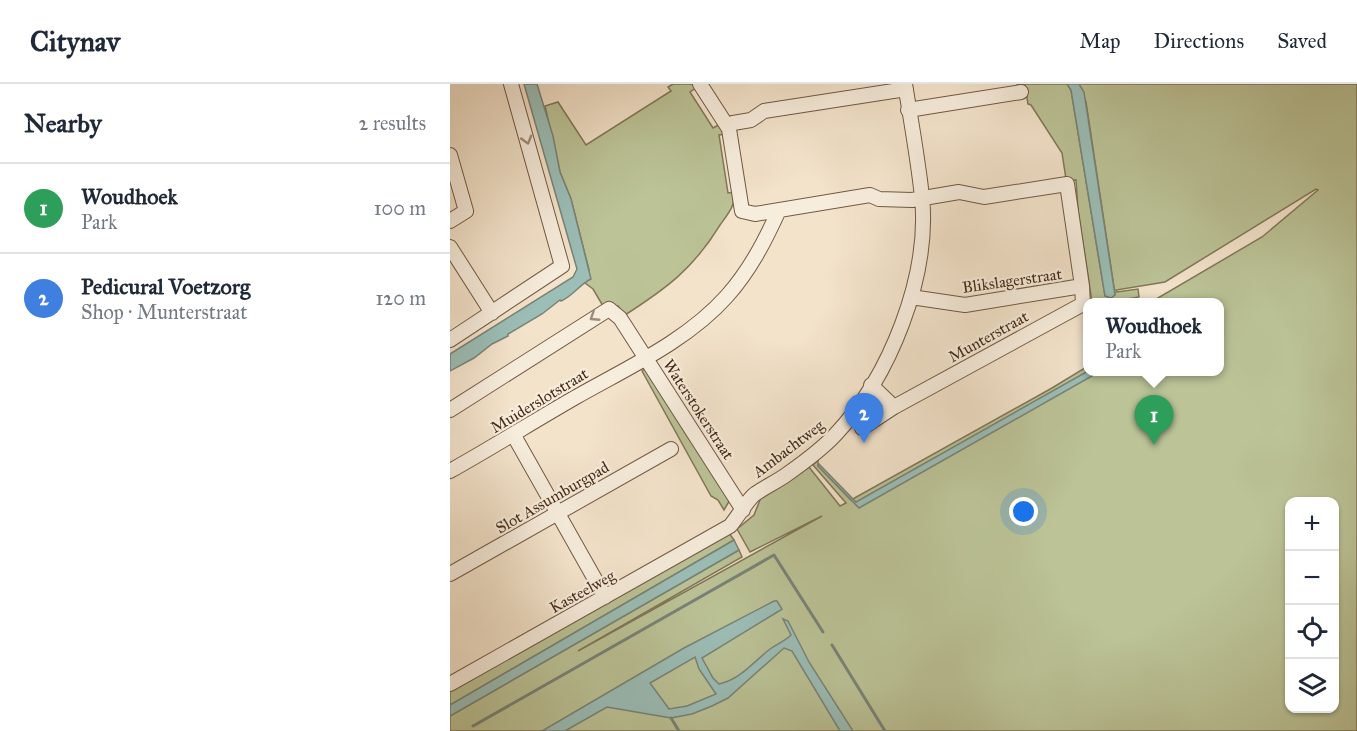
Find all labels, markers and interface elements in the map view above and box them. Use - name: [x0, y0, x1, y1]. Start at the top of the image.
- text: Citynav: [30, 24, 120, 59]
- text: Map: [1080, 28, 1121, 54]
- text: Directions: [1154, 28, 1244, 54]
- text: Saved: [1277, 28, 1327, 54]
- text: Nearby: [24, 107, 102, 139]
- text: 2 results: [358, 111, 426, 135]
- one-way arrow: [520, 134, 532, 145]
- text: Woudhoek: [81, 183, 178, 210]
- text: 1: [40, 196, 47, 220]
- text: 100 m: [374, 196, 426, 220]
- text: Park: [81, 210, 117, 234]
- street label: Blikslagerstraat: [961, 264, 1064, 298]
- text: Pedicural Voetzorg: [81, 273, 250, 300]
- text: 2: [39, 286, 48, 310]
- text: 120 m: [375, 286, 426, 310]
- popup: [1083, 298, 1224, 376]
- text: Shop · Munterstraat: [81, 300, 247, 324]
- street label: Munterstraat: [945, 307, 1032, 366]
- one-way arrow: [589, 310, 600, 321]
- text: Woudhoek: [1105, 312, 1202, 339]
- text: Park: [1105, 339, 1141, 363]
- street label: Waterstokerstraat: [659, 356, 738, 463]
- street label: Muiderslotstraat: [487, 364, 592, 437]
- pin: 2: [844, 394, 884, 443]
- pin: 1: [1134, 396, 1174, 445]
- street label: Ambachtweg: [748, 415, 829, 483]
- street label: Slot Assumburgpad: [492, 457, 613, 538]
- your location: [1009, 497, 1038, 526]
- map controls: [1285, 497, 1339, 713]
- button: +: [1285, 497, 1339, 551]
- button: −: [1285, 551, 1339, 605]
- street label: Kasteelweg: [546, 566, 619, 618]
- button: locate: [1285, 605, 1339, 659]
- button: layers: [1285, 659, 1339, 713]

